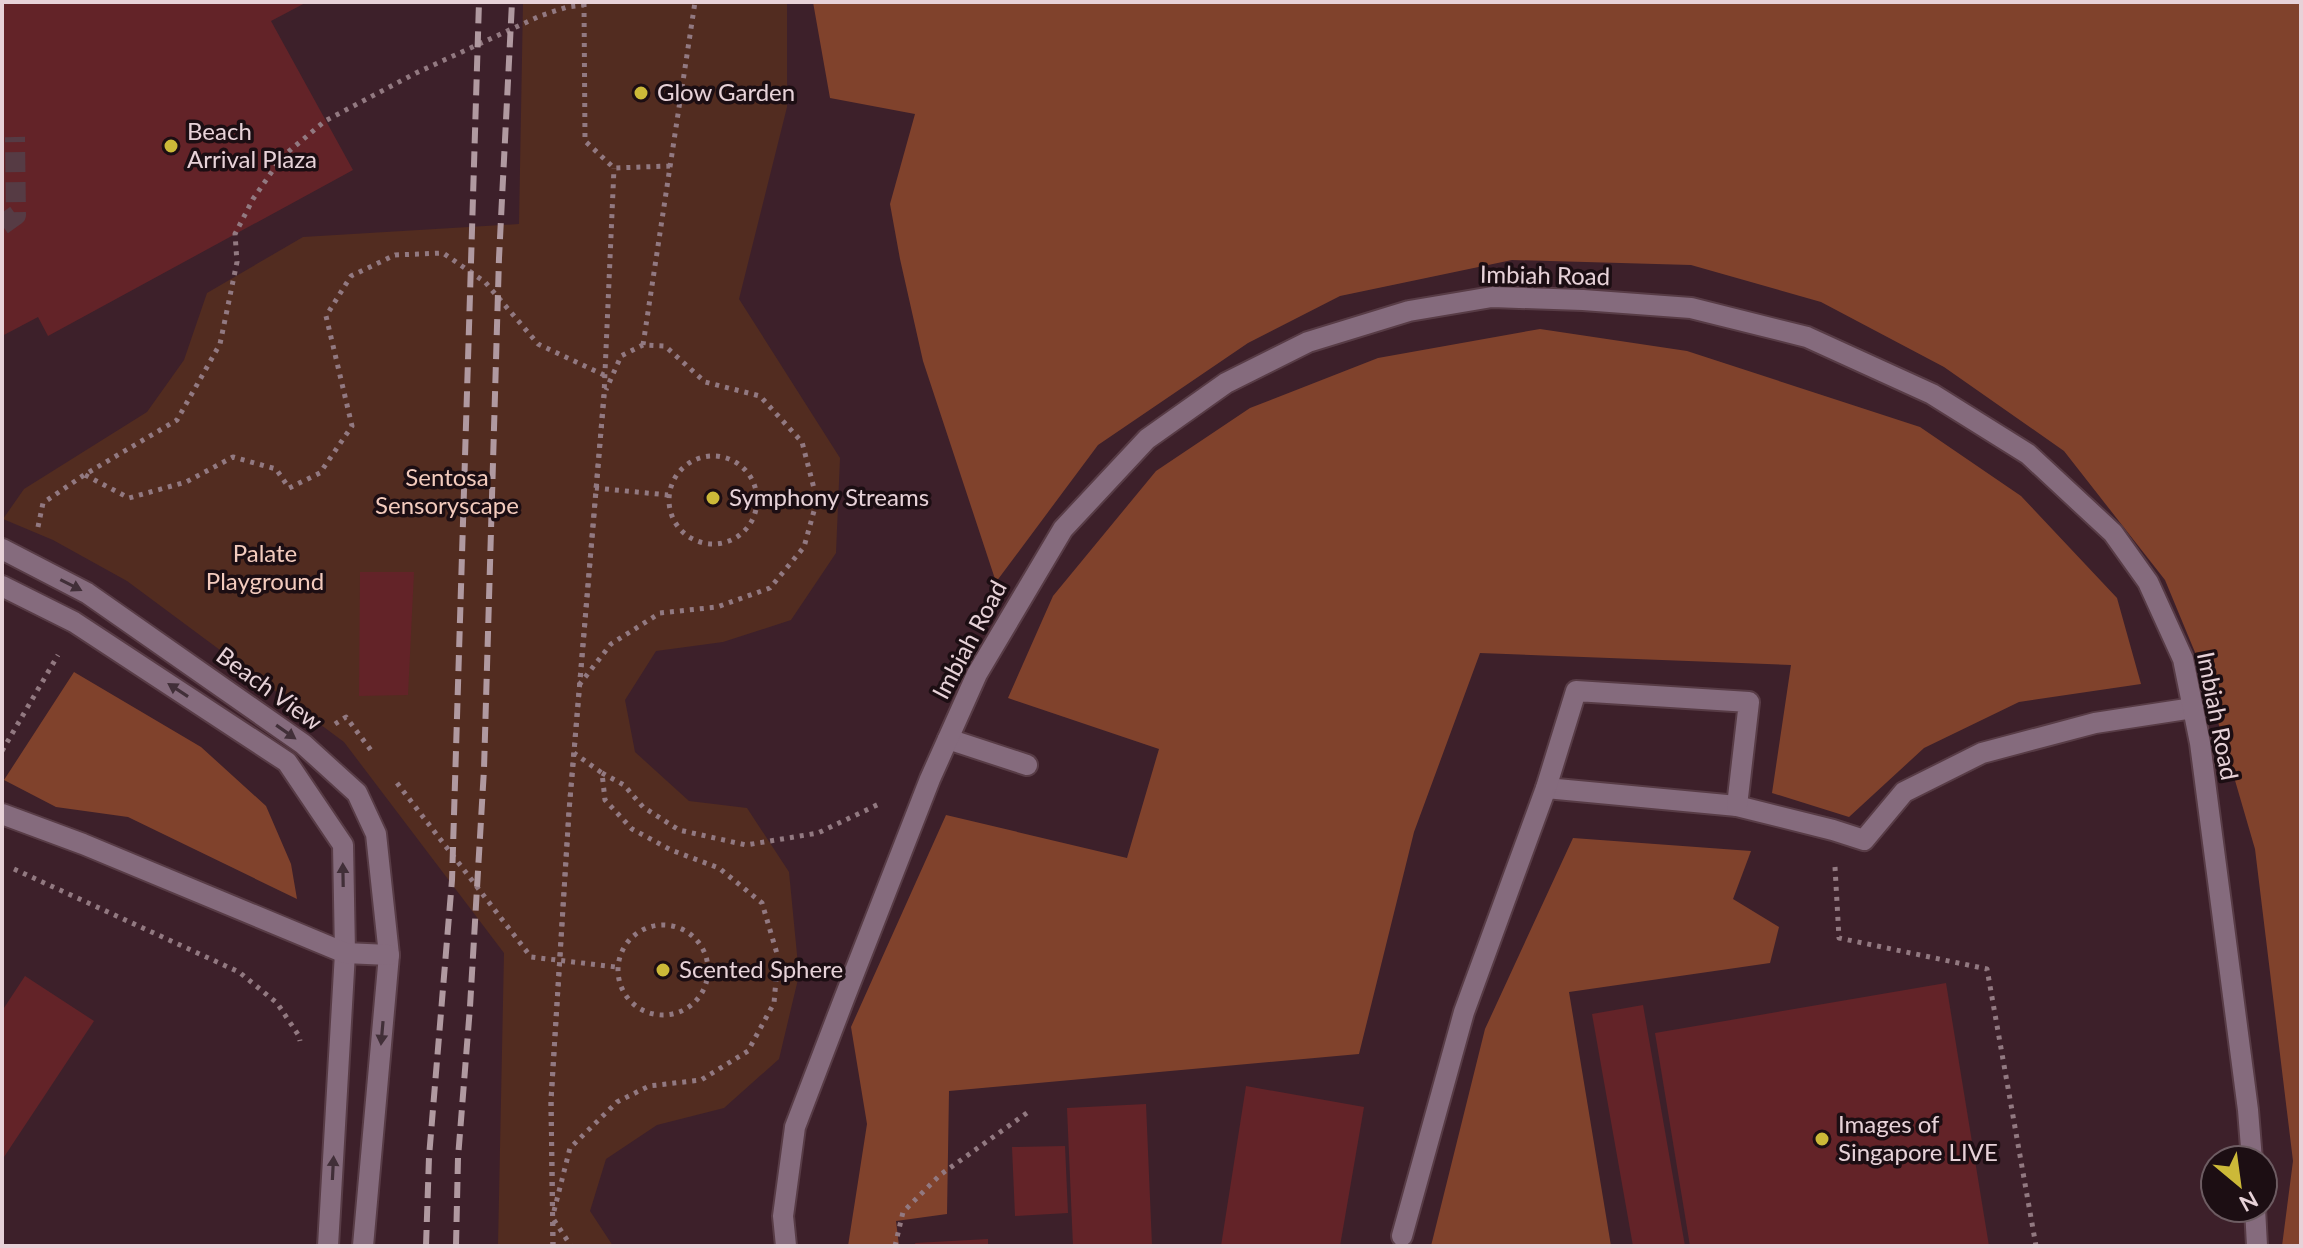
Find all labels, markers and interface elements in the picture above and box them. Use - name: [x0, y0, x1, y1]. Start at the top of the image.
- place label: Glow Garden: [657, 77, 795, 106]
- marker: Glow Garden: [632, 84, 650, 102]
- place label: Beach Arrival Plaza: [187, 116, 317, 173]
- marker: Beach Arrival Plaza: [162, 137, 180, 155]
- street label: Imbiah Road: [1480, 259, 1610, 290]
- park label: Sentosa Sensoryscape: [375, 462, 519, 519]
- place label: Symphony Streams: [729, 482, 929, 511]
- marker: Symphony Streams: [704, 489, 722, 507]
- park label: Palate Playground: [206, 538, 324, 595]
- street label: Imbiah Road: [925, 575, 1012, 704]
- one-way arrow: [60, 578, 83, 592]
- street label: Beach View: [211, 640, 328, 736]
- street label: Imbiah Road: [2192, 649, 2245, 782]
- one-way arrow: [167, 684, 189, 698]
- one-way arrow: [275, 724, 296, 739]
- one-way arrow: [337, 862, 349, 887]
- place label: Scented Sphere: [679, 954, 843, 983]
- marker: Scented Sphere: [654, 961, 672, 979]
- one-way arrow: [375, 1021, 388, 1046]
- place label: Images of Singapore LIVE: [1838, 1109, 1998, 1166]
- marker: Images of Singapore LIVE: [1813, 1130, 1831, 1148]
- north arrow: [2199, 1144, 2279, 1224]
- one-way arrow: [326, 1155, 339, 1180]
- text: N: [2235, 1186, 2263, 1218]

